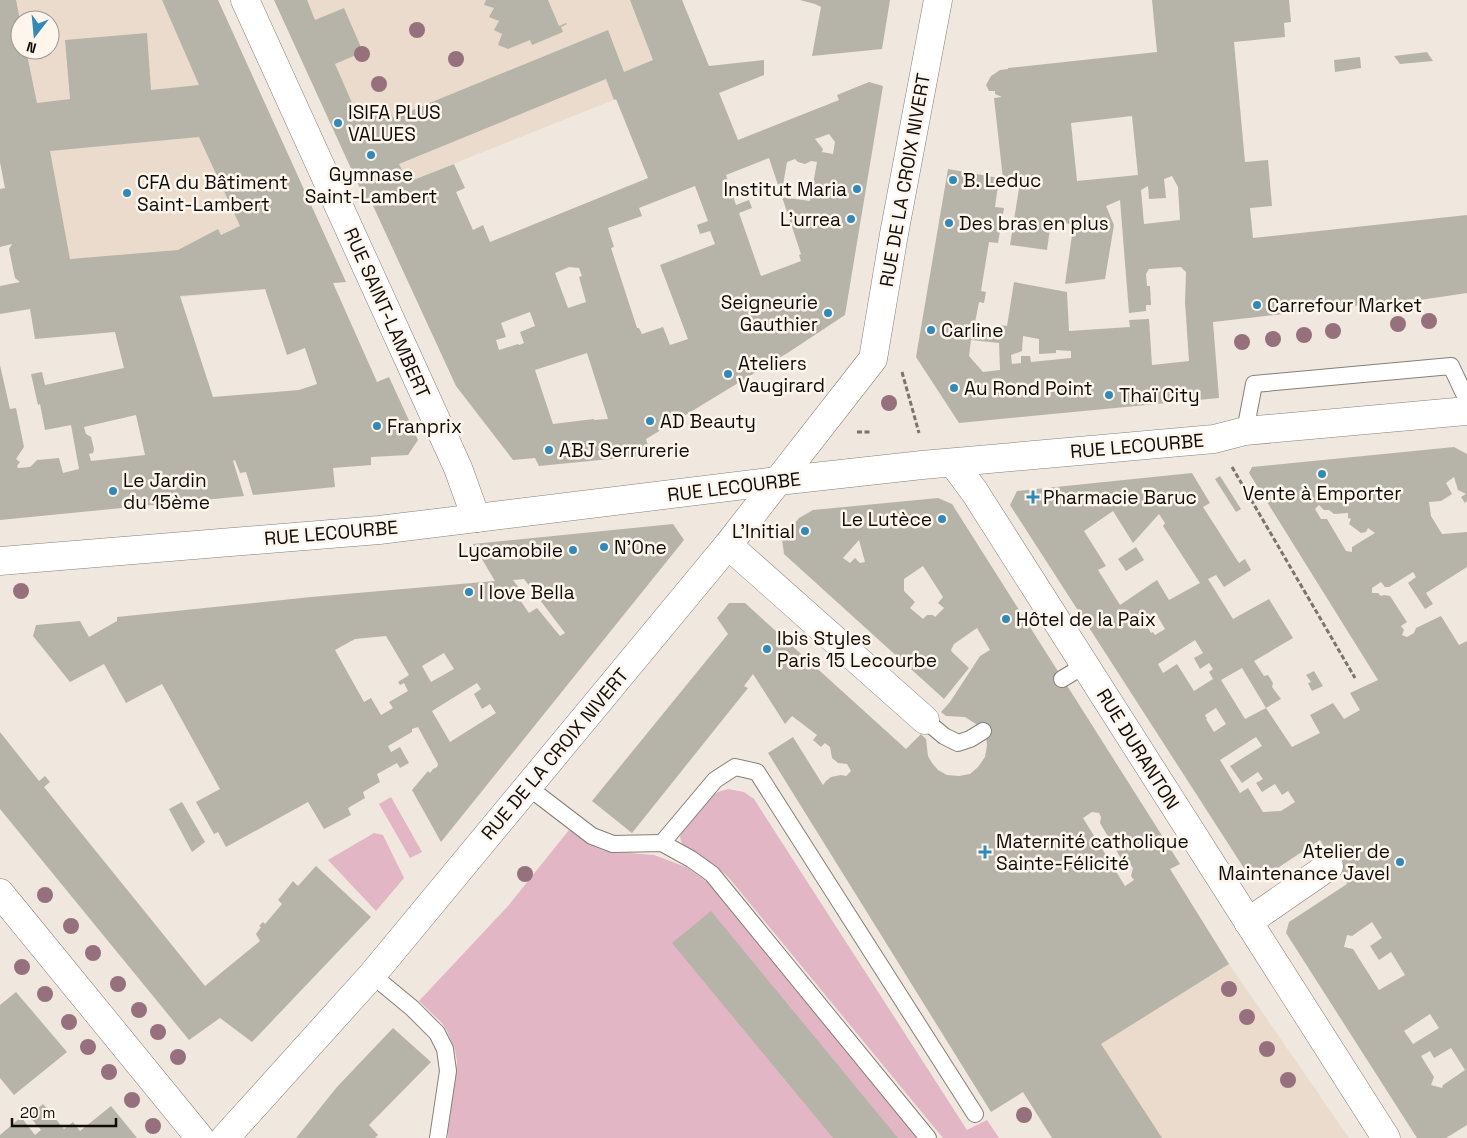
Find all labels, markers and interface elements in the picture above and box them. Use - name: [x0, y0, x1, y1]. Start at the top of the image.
- north arrow: [10, 10, 60, 60]
- text: N: [24, 38, 38, 57]
- street label: RUE DE LA CROIX NIVERT: [874, 71, 936, 289]
- place label: ISIFA PLUS VALUES: [348, 100, 441, 147]
- marker: ISIFA PLUS VALUES: [332, 117, 344, 129]
- marker: Gymnase Saint-Lambert: [365, 149, 377, 161]
- place label: Gymnase Saint-Lambert: [305, 162, 437, 209]
- place label: B. Leduc: [963, 168, 1041, 193]
- place label: CFA du Bâtiment Saint-Lambert: [137, 170, 288, 217]
- marker: B. Leduc: [947, 174, 959, 186]
- place label: Institut Maria: [723, 177, 847, 202]
- marker: Institut Maria: [851, 183, 863, 195]
- marker: CFA du Bâtiment Saint-Lambert: [121, 187, 133, 199]
- place label: L'urrea: [780, 207, 841, 232]
- place label: Des bras en plus: [959, 211, 1109, 236]
- marker: L'urrea: [845, 213, 857, 225]
- marker: Des bras en plus: [943, 217, 955, 229]
- street label: RUE SAINT-LAMBERT: [338, 224, 436, 402]
- place label: Seigneurie Gauthier: [721, 290, 818, 337]
- place label: Carrefour Market: [1267, 293, 1422, 318]
- marker: Carrefour Market: [1251, 299, 1263, 311]
- marker: Seigneurie Gauthier: [822, 307, 834, 319]
- place label: Carline: [941, 318, 1004, 343]
- marker: Carline: [925, 324, 937, 336]
- place label: Ateliers Vaugirard: [738, 351, 825, 398]
- marker: Ateliers Vaugirard: [722, 368, 734, 380]
- place label: Au Rond Point: [964, 376, 1093, 401]
- marker: Au Rond Point: [948, 382, 960, 394]
- place label: Thaï City: [1119, 383, 1200, 408]
- marker: Thaï City: [1103, 389, 1115, 401]
- place label: AD Beauty: [660, 409, 756, 434]
- place label: Franprix: [387, 414, 462, 439]
- marker: AD Beauty: [644, 415, 656, 427]
- marker: Franprix: [371, 420, 383, 432]
- street label: RUE LECOURBE: [1069, 428, 1205, 464]
- place label: ABJ Serrurerie: [559, 438, 690, 463]
- marker: ABJ Serrurerie: [543, 444, 555, 456]
- street label: RUE LECOURBE: [666, 466, 802, 508]
- place label: Le Jardin du 15ème: [123, 468, 210, 515]
- marker: Vente à Emporter: [1316, 468, 1328, 480]
- place label: Vente à Emporter: [1242, 481, 1402, 506]
- marker: Le Jardin du 15ème: [107, 485, 119, 497]
- place label: Pharmacie Baruc: [1043, 485, 1197, 510]
- marker: Pharmacie Baruc: [1027, 491, 1039, 503]
- place label: Le Lutèce: [841, 507, 932, 532]
- marker: Le Lutèce: [936, 513, 948, 525]
- street label: RUE LECOURBE: [263, 515, 399, 551]
- place label: L’Initial: [732, 519, 795, 544]
- marker: L’Initial: [799, 525, 811, 537]
- place label: N'One: [614, 535, 667, 560]
- place label: Lycamobile: [458, 538, 563, 563]
- marker: N'One: [598, 541, 610, 553]
- marker: Lycamobile: [567, 544, 579, 556]
- place label: I love Bella: [479, 580, 575, 605]
- marker: I love Bella: [463, 586, 475, 598]
- place label: Hôtel de la Paix: [1016, 607, 1156, 632]
- marker: Hôtel de la Paix: [1000, 613, 1012, 625]
- place label: Ibis Styles Paris 15 Lecourbe: [777, 626, 937, 673]
- marker: Ibis Styles Paris 15 Lecourbe: [761, 643, 773, 655]
- street label: RUE DE LA CROIX NIVERT: [476, 663, 634, 845]
- street label: RUE DURANTON: [1091, 684, 1185, 814]
- place label: Maternité catholique Sainte-Félicité: [996, 829, 1189, 876]
- place label: Atelier de Maintenance Javel: [1218, 839, 1390, 886]
- marker: Maternité catholique Sainte-Félicité: [978, 845, 992, 859]
- marker: Atelier de Maintenance Javel: [1394, 856, 1406, 868]
- scale bar: [12, 1096, 116, 1128]
- text: 20 m: [20, 1103, 55, 1122]

